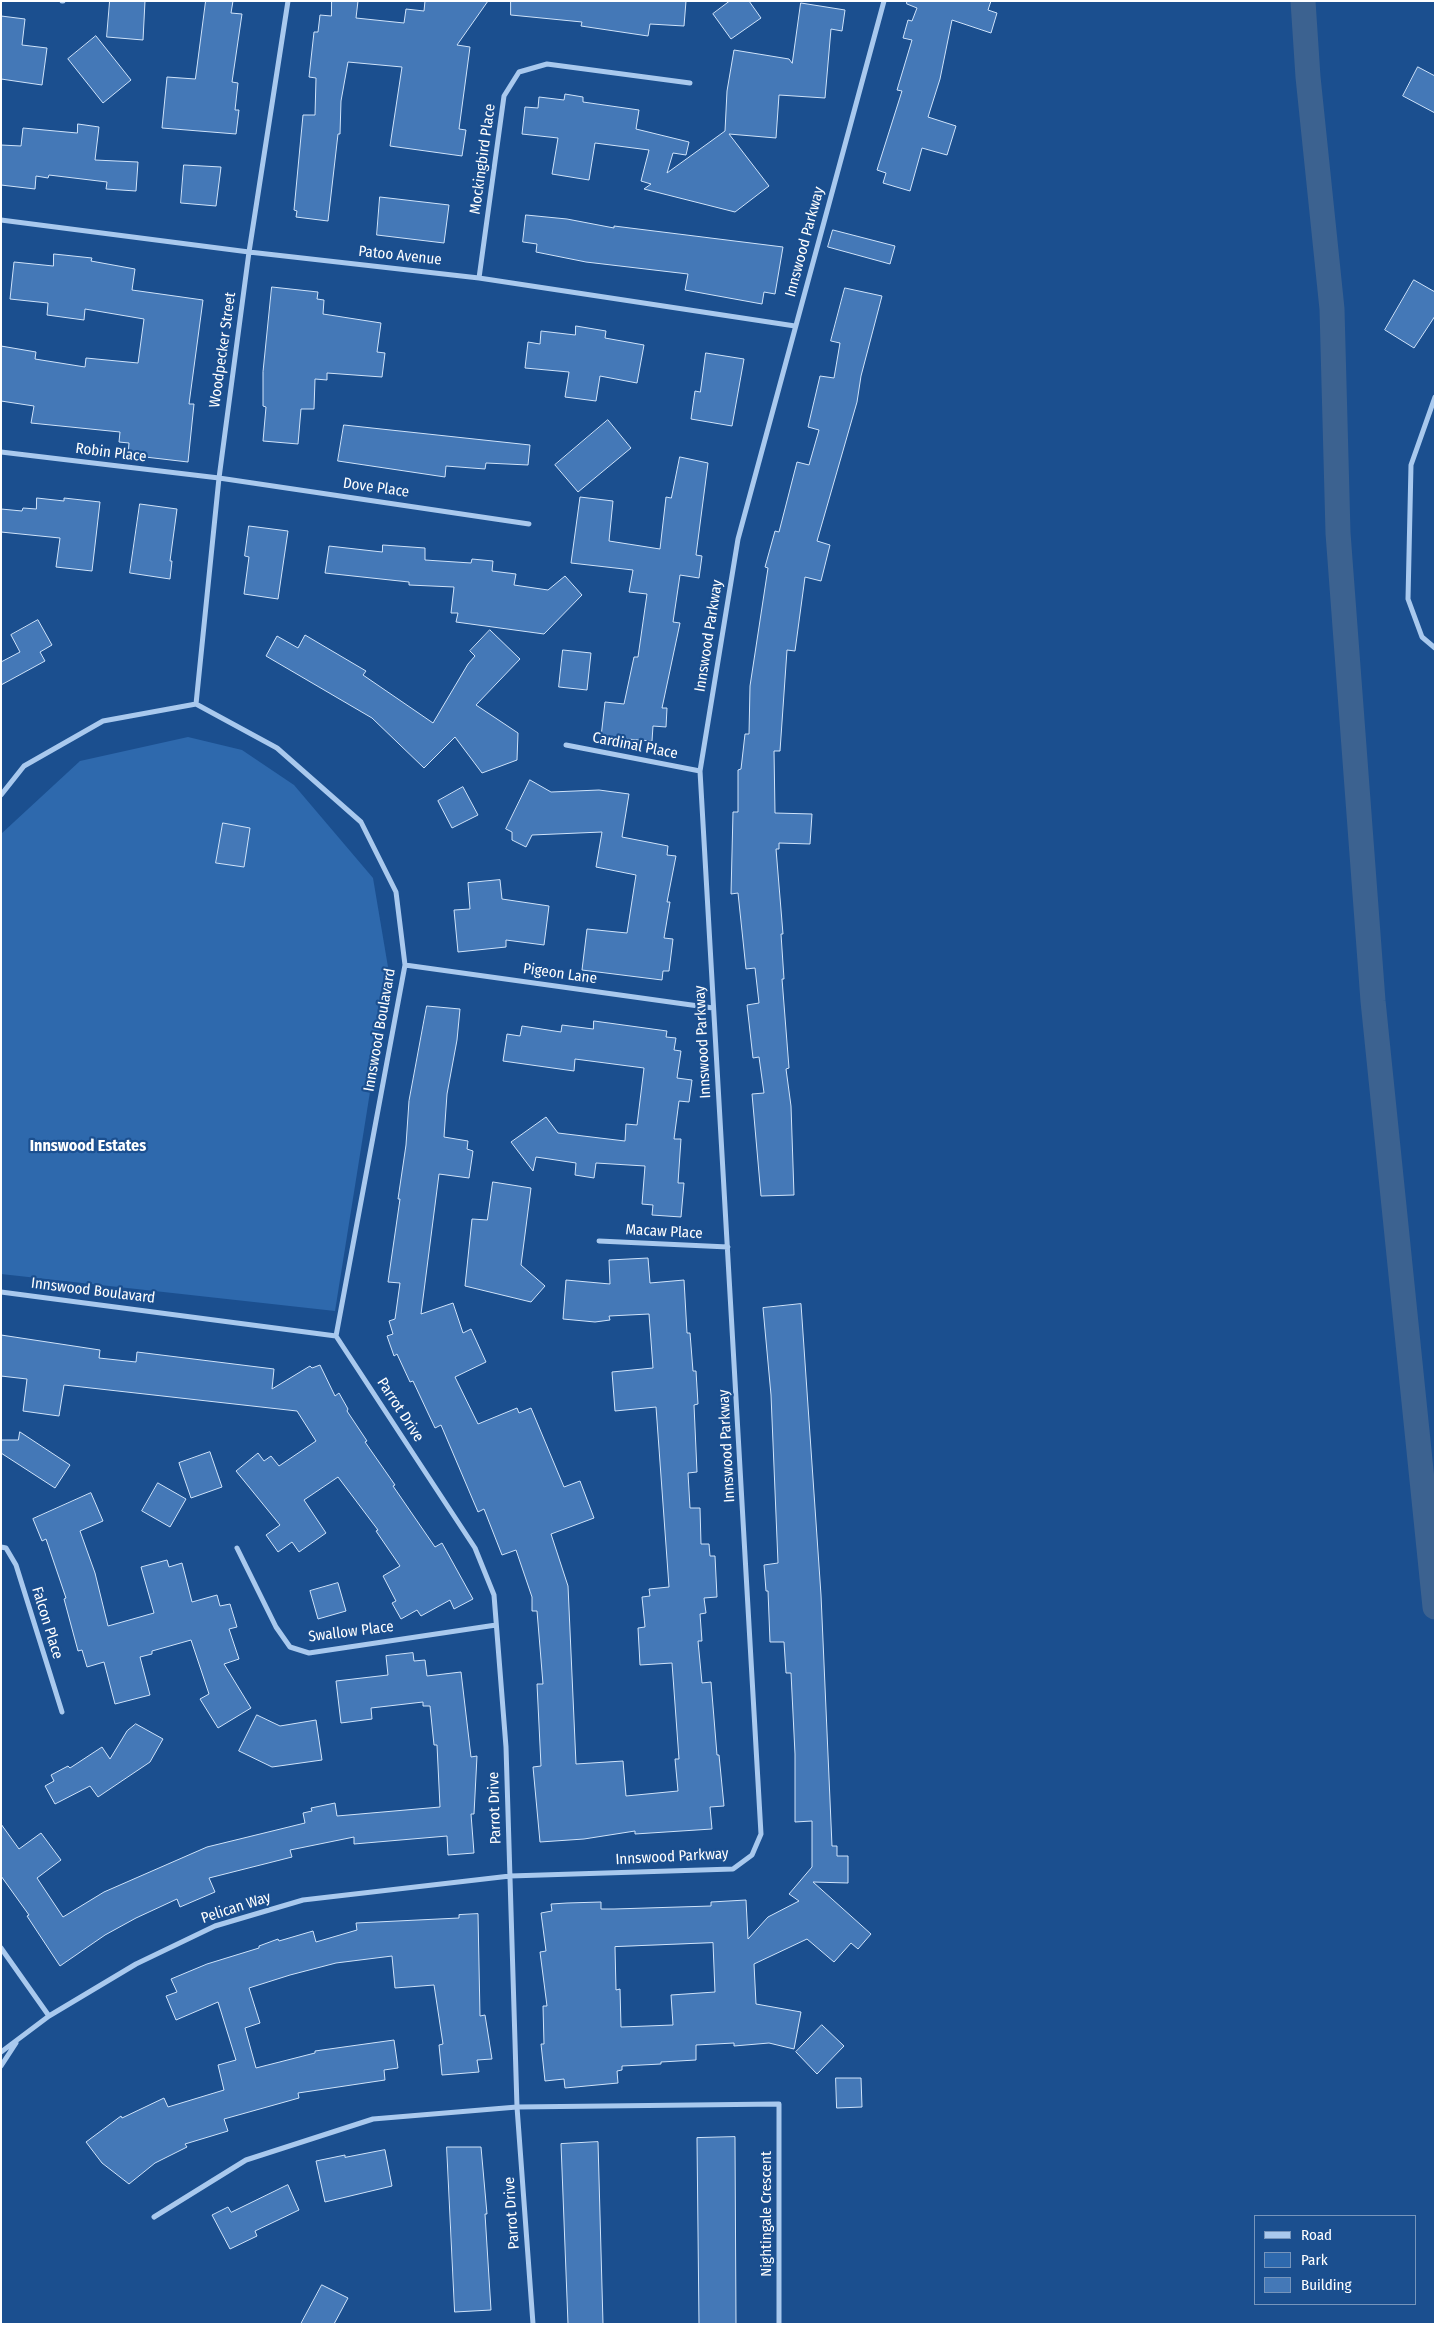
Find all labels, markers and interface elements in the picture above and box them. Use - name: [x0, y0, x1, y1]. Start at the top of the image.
- street label: Mockingbird Place: [466, 103, 500, 215]
- street label: Innswood Parkway: [782, 185, 828, 299]
- street label: Patoo Avenue: [358, 243, 442, 269]
- street label: Woodpecker Street: [206, 291, 240, 409]
- street label: Robin Place: [74, 440, 148, 466]
- street label: Dove Place: [342, 474, 410, 502]
- street label: Innswood Parkway: [691, 579, 727, 693]
- street label: Cardinal Place: [591, 729, 679, 763]
- street label: Pigeon Lane: [522, 960, 598, 988]
- street label: Innswood Boulavard: [360, 967, 400, 1093]
- street label: Innswood Parkway: [691, 985, 715, 1099]
- district label: Innswood Estates: [30, 1137, 146, 1157]
- street label: Macaw Place: [625, 1221, 703, 1243]
- street label: Innswood Boulavard: [30, 1274, 156, 1308]
- street label: Parrot Drive: [373, 1375, 427, 1445]
- street label: Innswood Parkway: [715, 1389, 739, 1503]
- street label: Falcon Place: [27, 1585, 67, 1661]
- street label: Swallow Place: [307, 1618, 395, 1646]
- street label: Parrot Drive: [485, 1771, 505, 1845]
- street label: Innswood Parkway: [615, 1845, 729, 1869]
- street label: Pelican Way: [199, 1888, 273, 1928]
- street label: Nightingale Crescent: [758, 2151, 776, 2277]
- street label: Parrot Drive: [500, 2176, 524, 2250]
- legend: [1254, 2215, 1416, 2305]
- text: Road: [1301, 2226, 1332, 2244]
- text: Park: [1301, 2251, 1328, 2269]
- text: Building: [1301, 2276, 1352, 2294]

